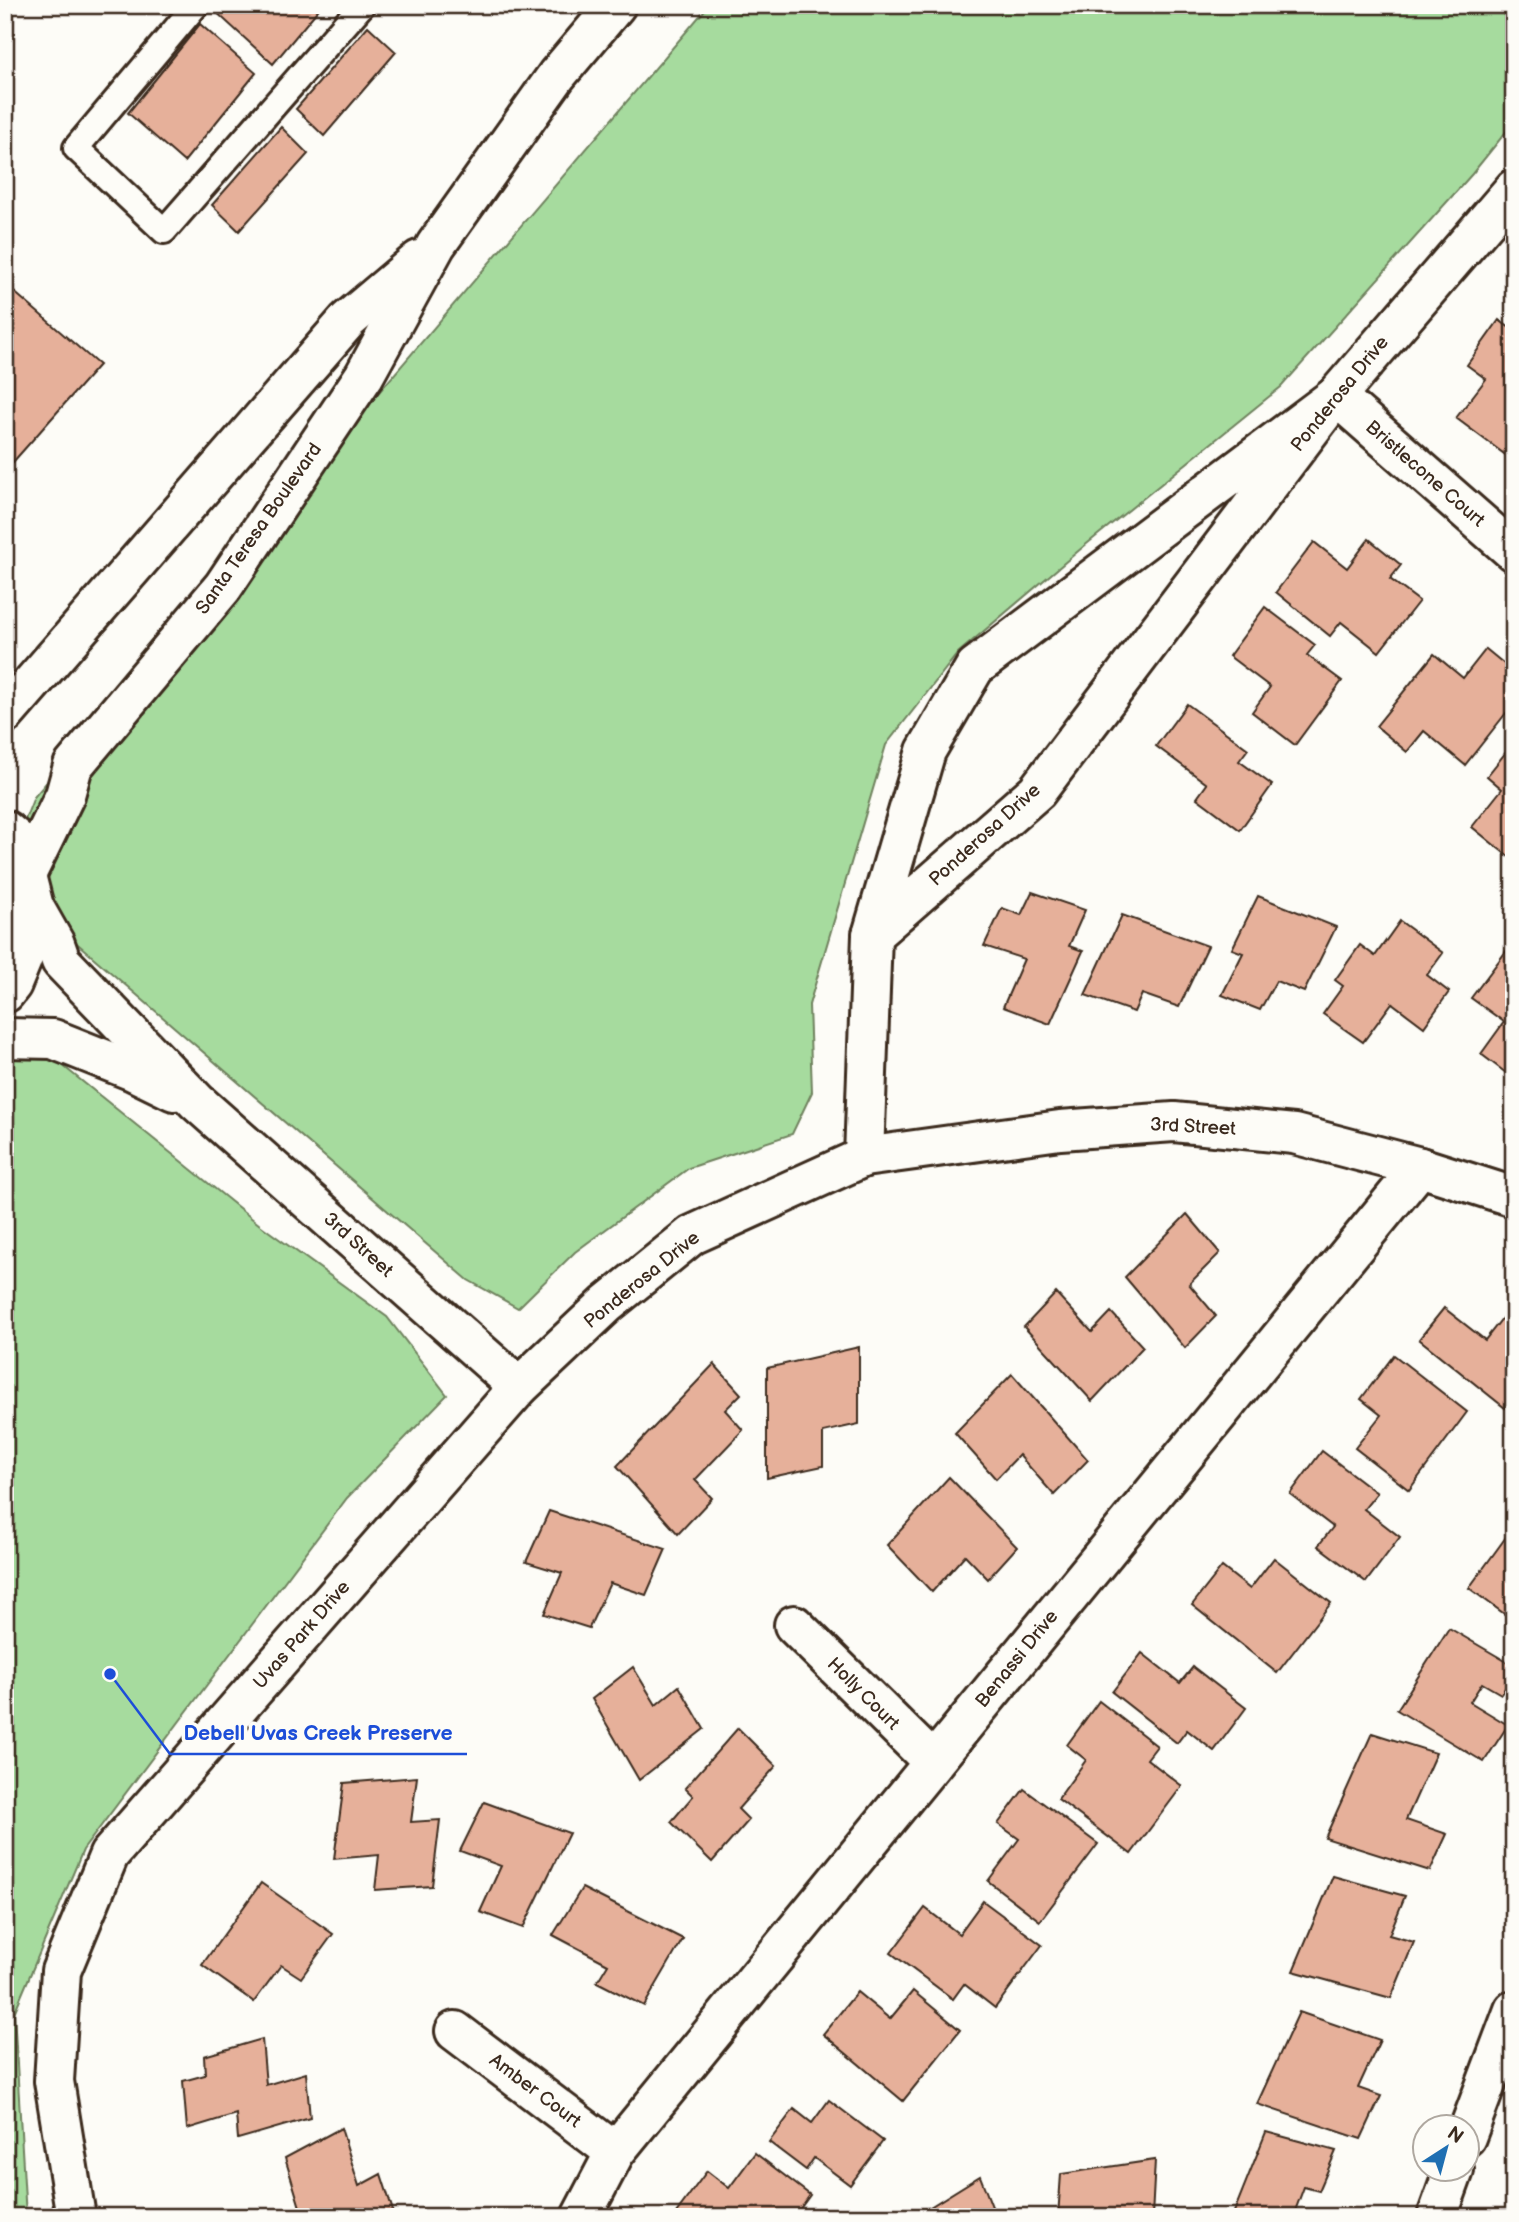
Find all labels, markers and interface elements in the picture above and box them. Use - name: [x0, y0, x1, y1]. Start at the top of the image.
- street label: Ponderosa Drive: [1286, 332, 1394, 456]
- street label: Bristlecone Court: [1361, 416, 1489, 532]
- street label: Santa Teresa Boulevard: [191, 439, 327, 619]
- street label: Ponderosa Drive: [925, 779, 1045, 891]
- street label: 3rd Street: [1149, 1113, 1237, 1141]
- street label: 3rd Street: [318, 1208, 398, 1282]
- street label: Ponderosa Drive: [580, 1226, 704, 1334]
- street label: Uvas Park Drive: [249, 1576, 355, 1694]
- street label: Benassi Drive: [971, 1606, 1063, 1712]
- street label: Holly Court: [822, 1653, 904, 1735]
- callout: Debell Uvas Creek Preserve: [170, 1712, 467, 1754]
- text: Debell Uvas Creek Preserve: [183, 1721, 453, 1746]
- street label: Amber Court: [485, 2049, 586, 2133]
- north arrow: [1410, 2114, 1480, 2184]
- text: N: [1443, 2122, 1468, 2149]

